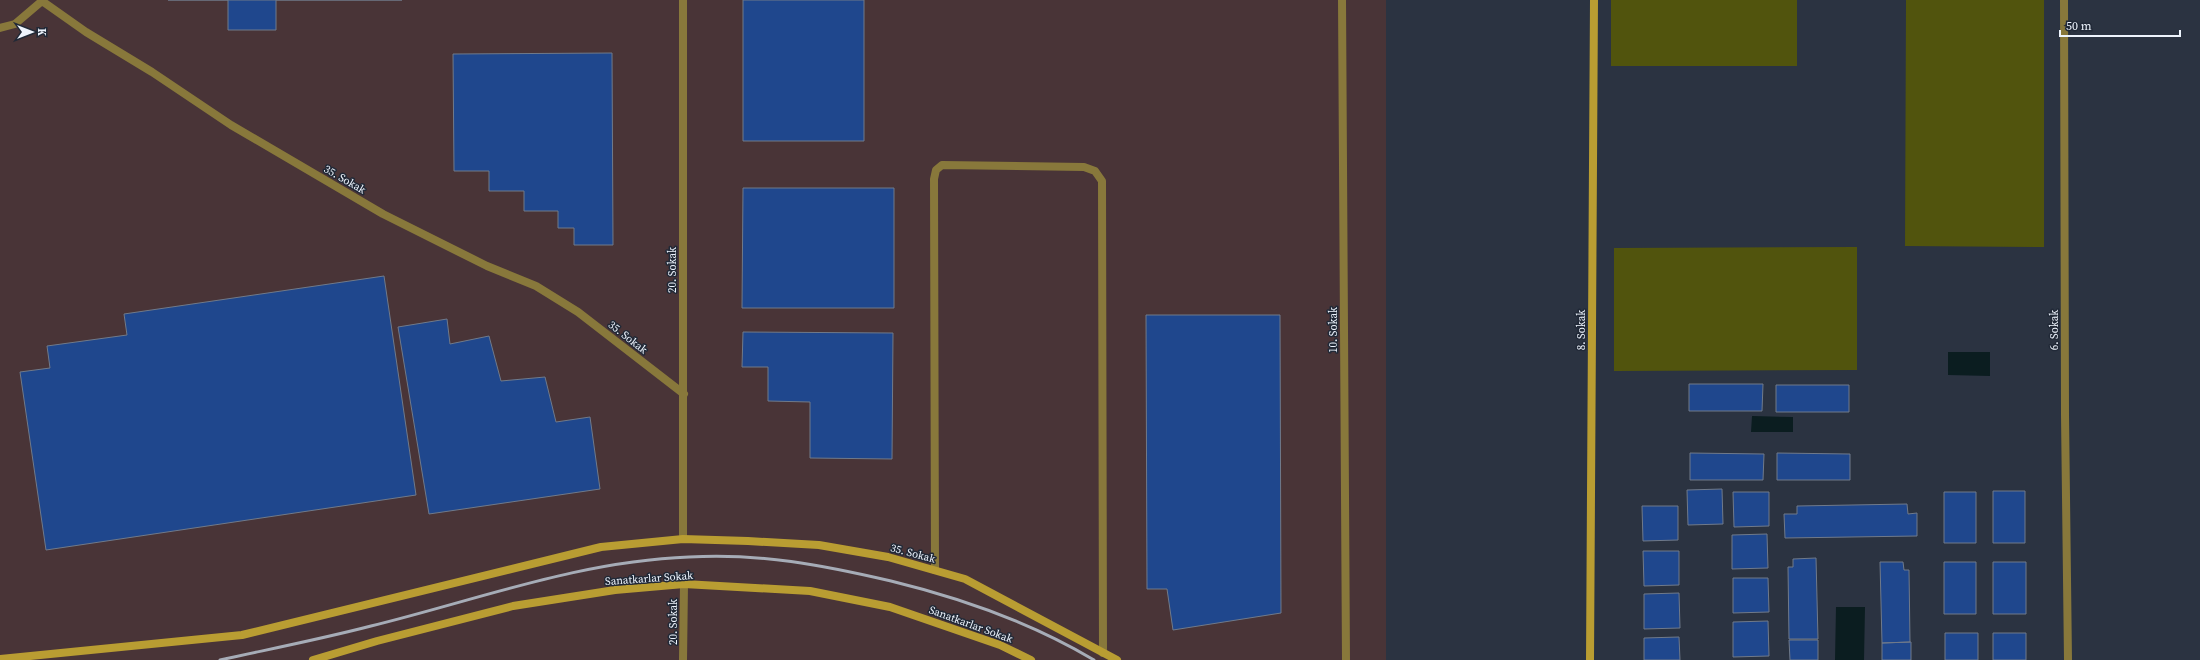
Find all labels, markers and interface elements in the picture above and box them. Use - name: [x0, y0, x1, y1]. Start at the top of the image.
- north arrow: [12, 12, 52, 52]
- scale bar: [2060, 12, 2180, 38]
- text: 50 m: [2066, 18, 2092, 34]
- text: K: [34, 28, 49, 36]
- street label: 35. Sokak: [321, 161, 369, 198]
- street label: 20. Sokak: [665, 246, 680, 293]
- street label: 10. Sokak: [1326, 306, 1341, 353]
- street label: 8. Sokak: [1574, 309, 1589, 350]
- street label: 6. Sokak: [2047, 309, 2062, 350]
- street label: 35. Sokak: [605, 317, 651, 358]
- street label: 35. Sokak: [889, 540, 938, 567]
- street label: Sanatkarlar Sokak: [605, 568, 695, 589]
- street label: 20. Sokak: [666, 598, 681, 645]
- street label: Sanatkarlar Sokak: [927, 602, 1016, 647]

